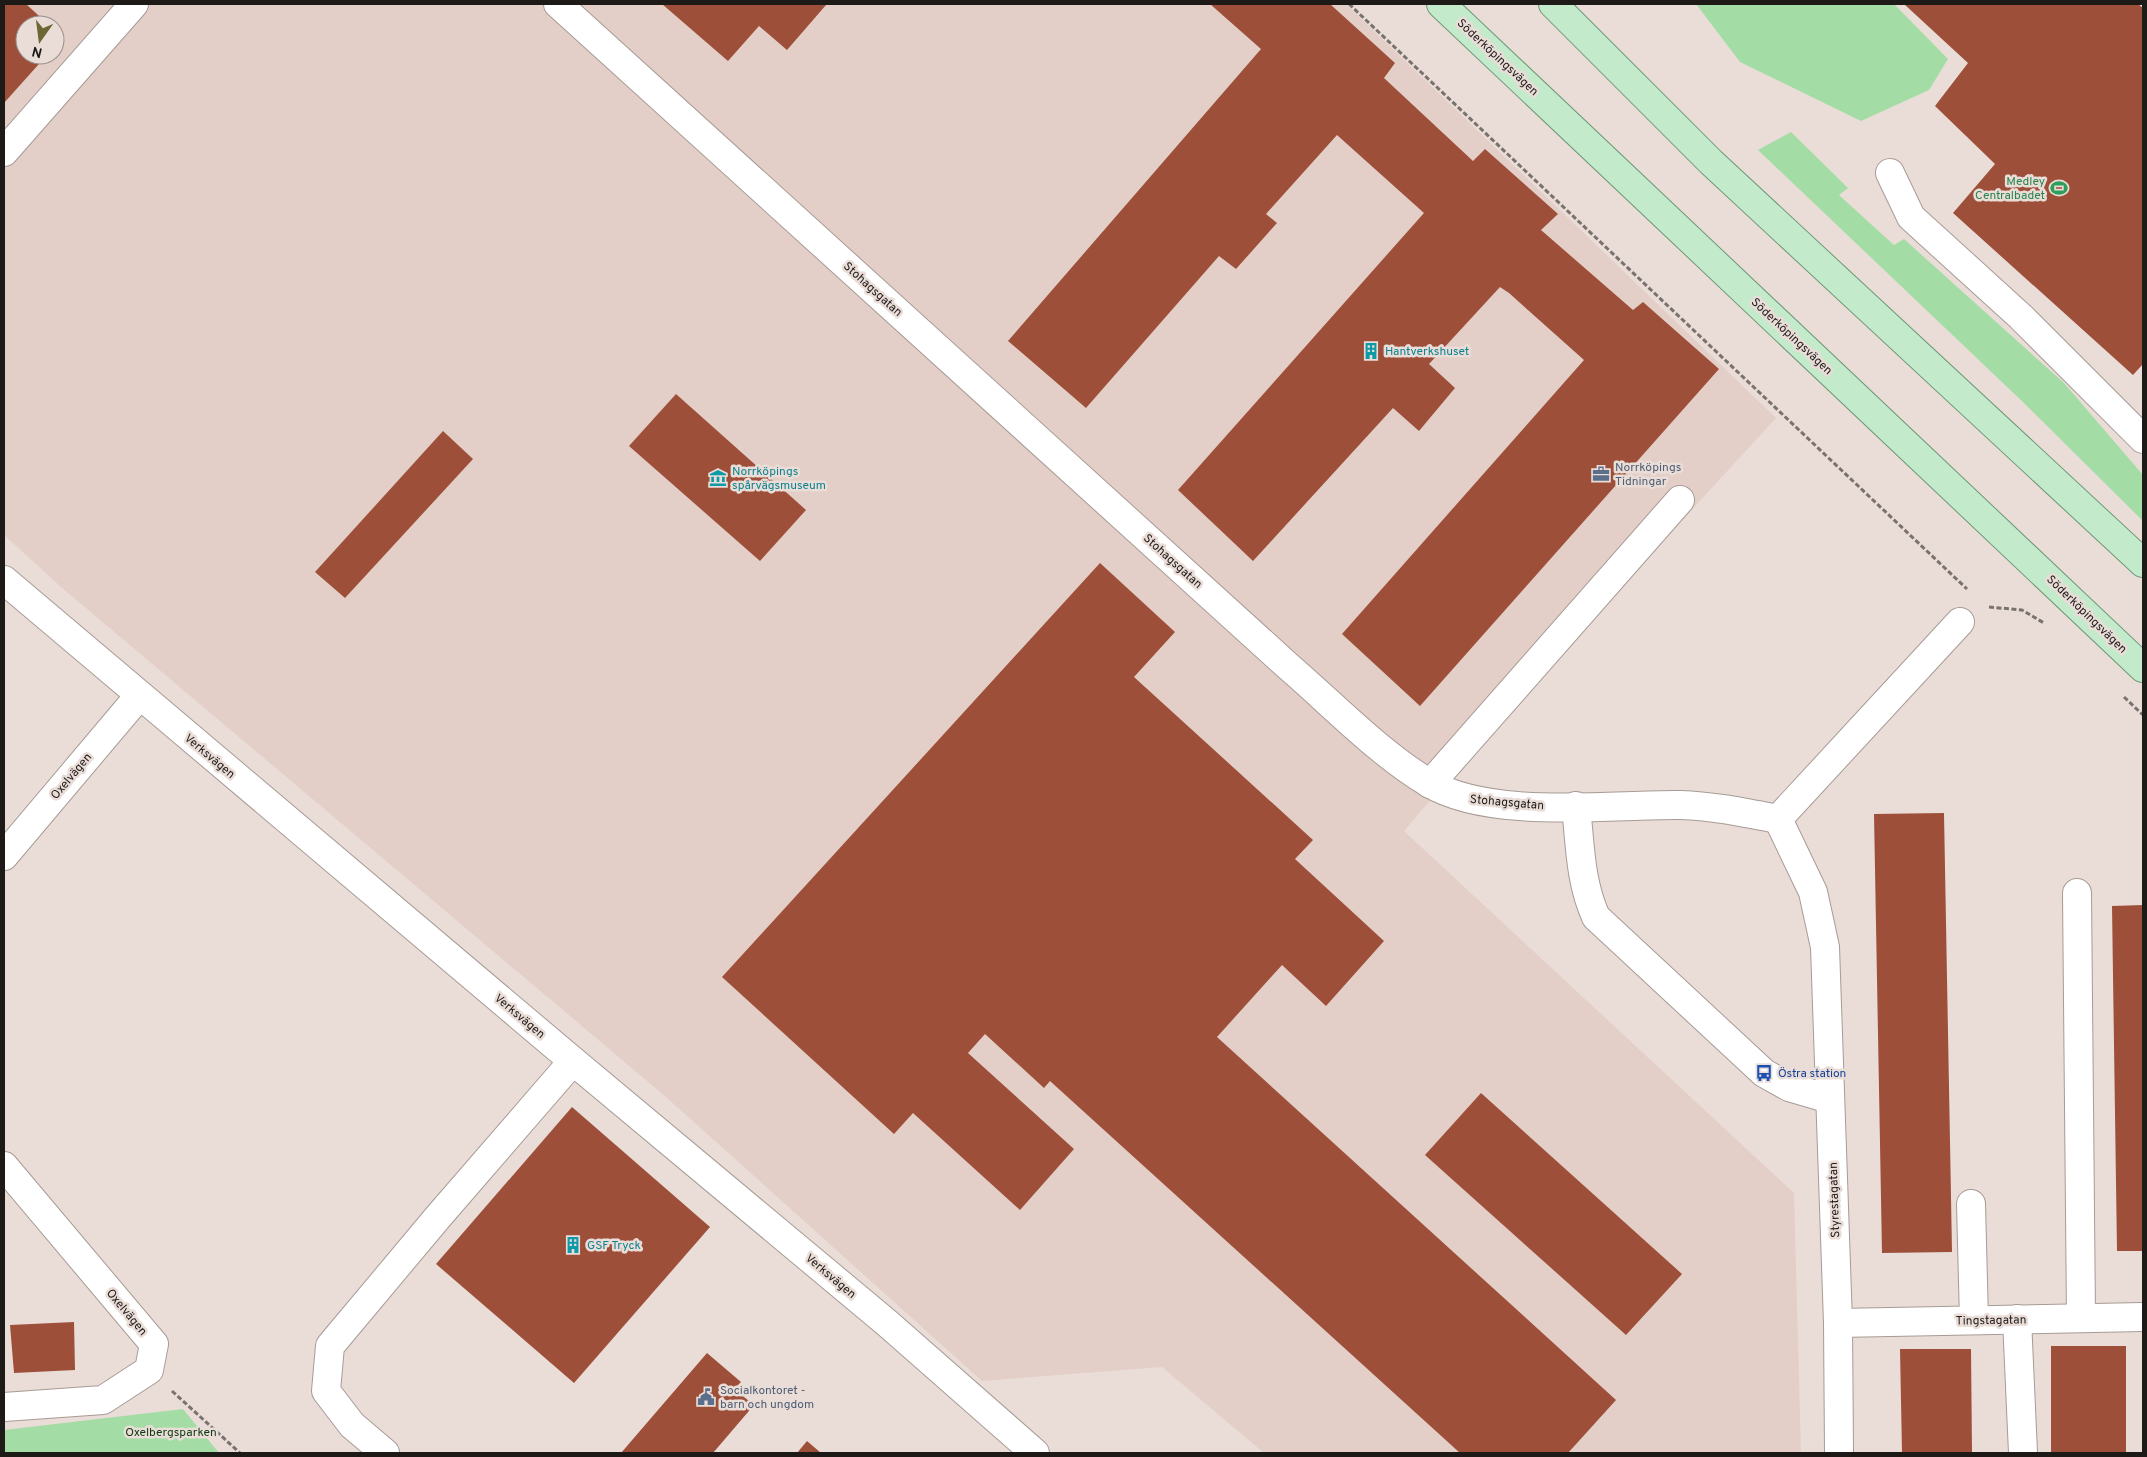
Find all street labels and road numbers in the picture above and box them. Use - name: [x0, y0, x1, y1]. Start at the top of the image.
- street label: Söderköpingsvägen: [1453, 16, 1542, 100]
- street label: Stohagsgatan: [839, 259, 905, 321]
- street label: Söderköpingsvägen: [1747, 295, 1836, 379]
- street label: Stohagsgatan: [1139, 531, 1205, 593]
- street label: Söderköpingsvägen: [2043, 572, 2130, 657]
- street label: Verksvägen: [181, 731, 238, 783]
- street label: Oxelvägen: [48, 750, 96, 803]
- street label: Stohagsgatan: [1469, 792, 1545, 814]
- street label: Verksvägen: [491, 991, 548, 1043]
- street label: Styrestagatan: [1826, 1162, 1844, 1238]
- street label: Verksvägen: [802, 1251, 859, 1303]
- street label: Oxelvägen: [102, 1286, 150, 1339]
- street label: Tingstagatan: [1956, 1312, 2027, 1330]

